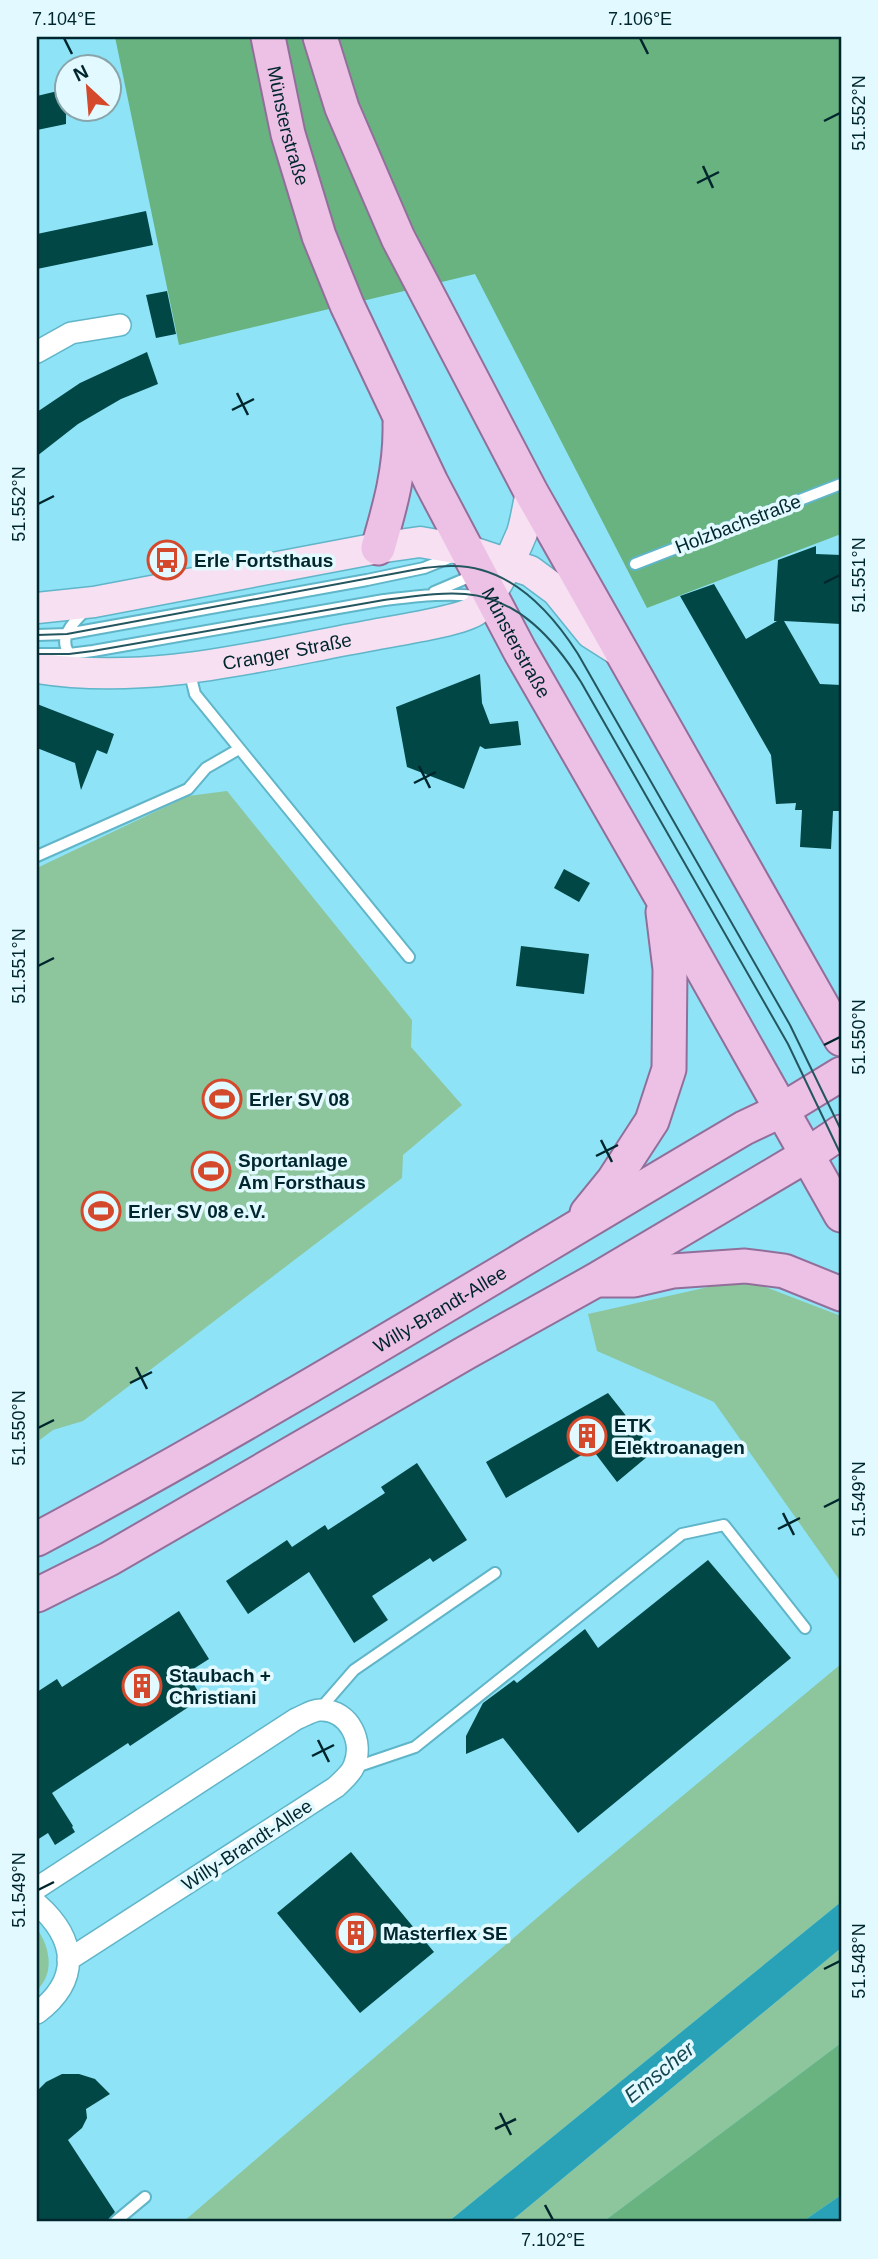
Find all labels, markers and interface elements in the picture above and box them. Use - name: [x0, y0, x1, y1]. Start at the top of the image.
- text: 7.104°E: [32, 9, 96, 29]
- text: 7.106°E: [608, 9, 672, 29]
- north arrow: [52, 52, 122, 122]
- text: N: [70, 61, 92, 86]
- street label: Münsterstraße: [264, 64, 314, 188]
- text: 51.552°N: [849, 75, 869, 151]
- text: 51.552°N: [9, 466, 29, 542]
- street label: Holzbachstraße: [672, 490, 804, 558]
- text: 51.551°N: [849, 537, 869, 613]
- bus stop icon: Erle Fortsthaus: [146, 539, 188, 581]
- place label: Erle Fortsthaus: [194, 550, 333, 571]
- street label: Münsterstraße: [478, 584, 555, 702]
- street label: Cranger Straße: [221, 629, 353, 674]
- text: 51.551°N: [9, 928, 29, 1004]
- text: 51.550°N: [849, 999, 869, 1075]
- sports icon: Erler SV 08: [201, 1078, 243, 1120]
- place label: Erler SV 08: [249, 1089, 349, 1110]
- sports icon: Sportanlage Am Forsthaus: [190, 1150, 232, 1192]
- place label: Sportanlage Am Forsthaus: [238, 1150, 366, 1193]
- sports icon: Erler SV 08 e.V.: [80, 1190, 122, 1232]
- place label: Erler SV 08 e.V.: [128, 1201, 266, 1222]
- street label: Willy-Brandt-Allee: [370, 1261, 510, 1357]
- text: 51.550°N: [9, 1390, 29, 1466]
- building icon: ETK Elektroanagen: [566, 1415, 608, 1457]
- place label: ETK Elektroanagen: [614, 1415, 745, 1458]
- text: 51.549°N: [849, 1461, 869, 1537]
- building icon: Staubach + Christiani: [121, 1665, 163, 1707]
- place label: Staubach + Christiani: [169, 1665, 271, 1708]
- street label: Willy-Brandt-Allee: [178, 1795, 316, 1895]
- text: 51.549°N: [9, 1852, 29, 1928]
- building icon: Masterflex SE: [335, 1912, 377, 1954]
- place label: Masterflex SE: [383, 1923, 508, 1944]
- text: 51.548°N: [849, 1923, 869, 1999]
- water label: Emscher: [620, 2036, 699, 2107]
- text: 7.102°E: [521, 2230, 585, 2250]

